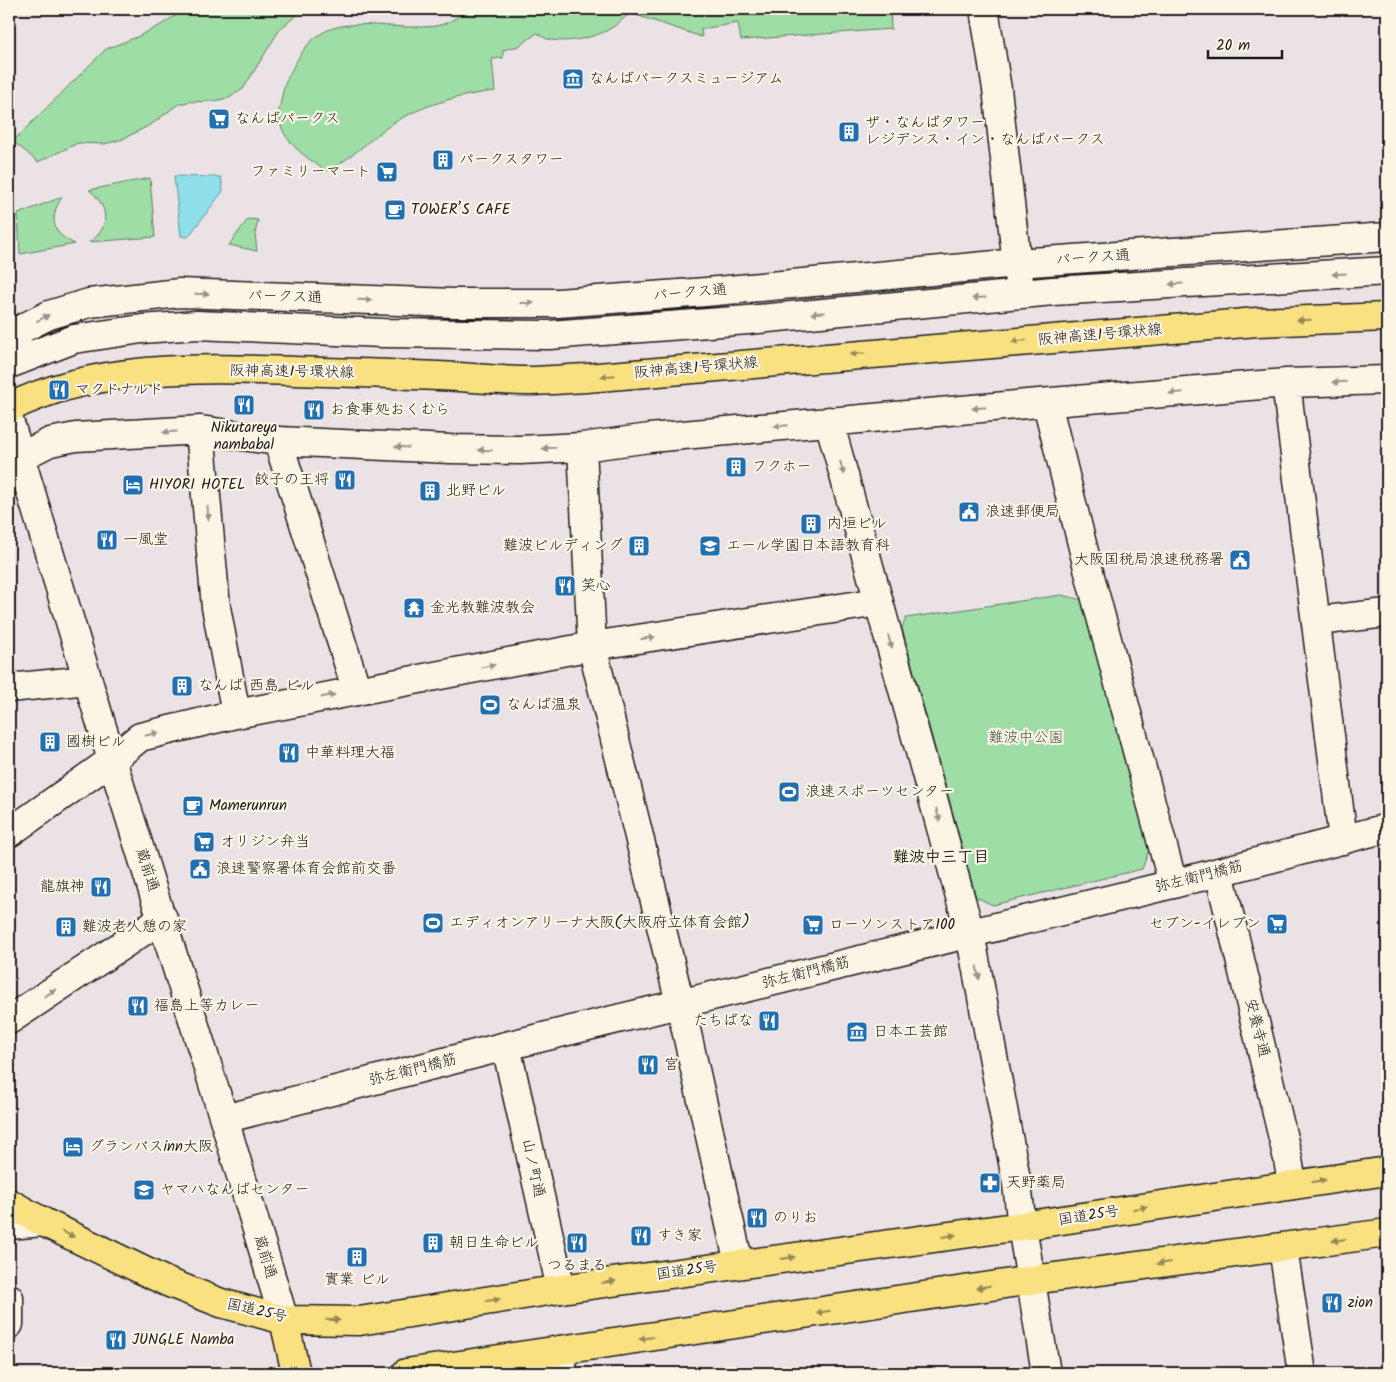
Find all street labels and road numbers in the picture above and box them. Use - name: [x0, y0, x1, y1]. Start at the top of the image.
- street label: パークス通: [1055, 243, 1131, 273]
- street label: パークス通: [652, 278, 728, 308]
- street label: パークス通: [247, 284, 323, 310]
- street label: 阪神高速1号環状線: [1037, 318, 1163, 352]
- street label: 阪神高速1号環状線: [633, 351, 759, 385]
- street label: 阪神高速1号環状線: [229, 359, 355, 385]
- street label: 蔵前通: [129, 845, 165, 895]
- street label: 弥左衛門橋筋: [1152, 854, 1246, 900]
- street label: 弥左衛門橋筋: [759, 950, 853, 996]
- street label: 安養寺通: [1238, 996, 1276, 1060]
- street label: 弥左衛門橋筋: [366, 1047, 460, 1093]
- street label: 山ノ町通: [515, 1136, 551, 1200]
- street label: 国道25号: [1057, 1199, 1121, 1233]
- street label: 蔵前通: [247, 1232, 283, 1282]
- street label: 国道25号: [655, 1255, 719, 1287]
- street label: 国道25号: [224, 1292, 290, 1330]

